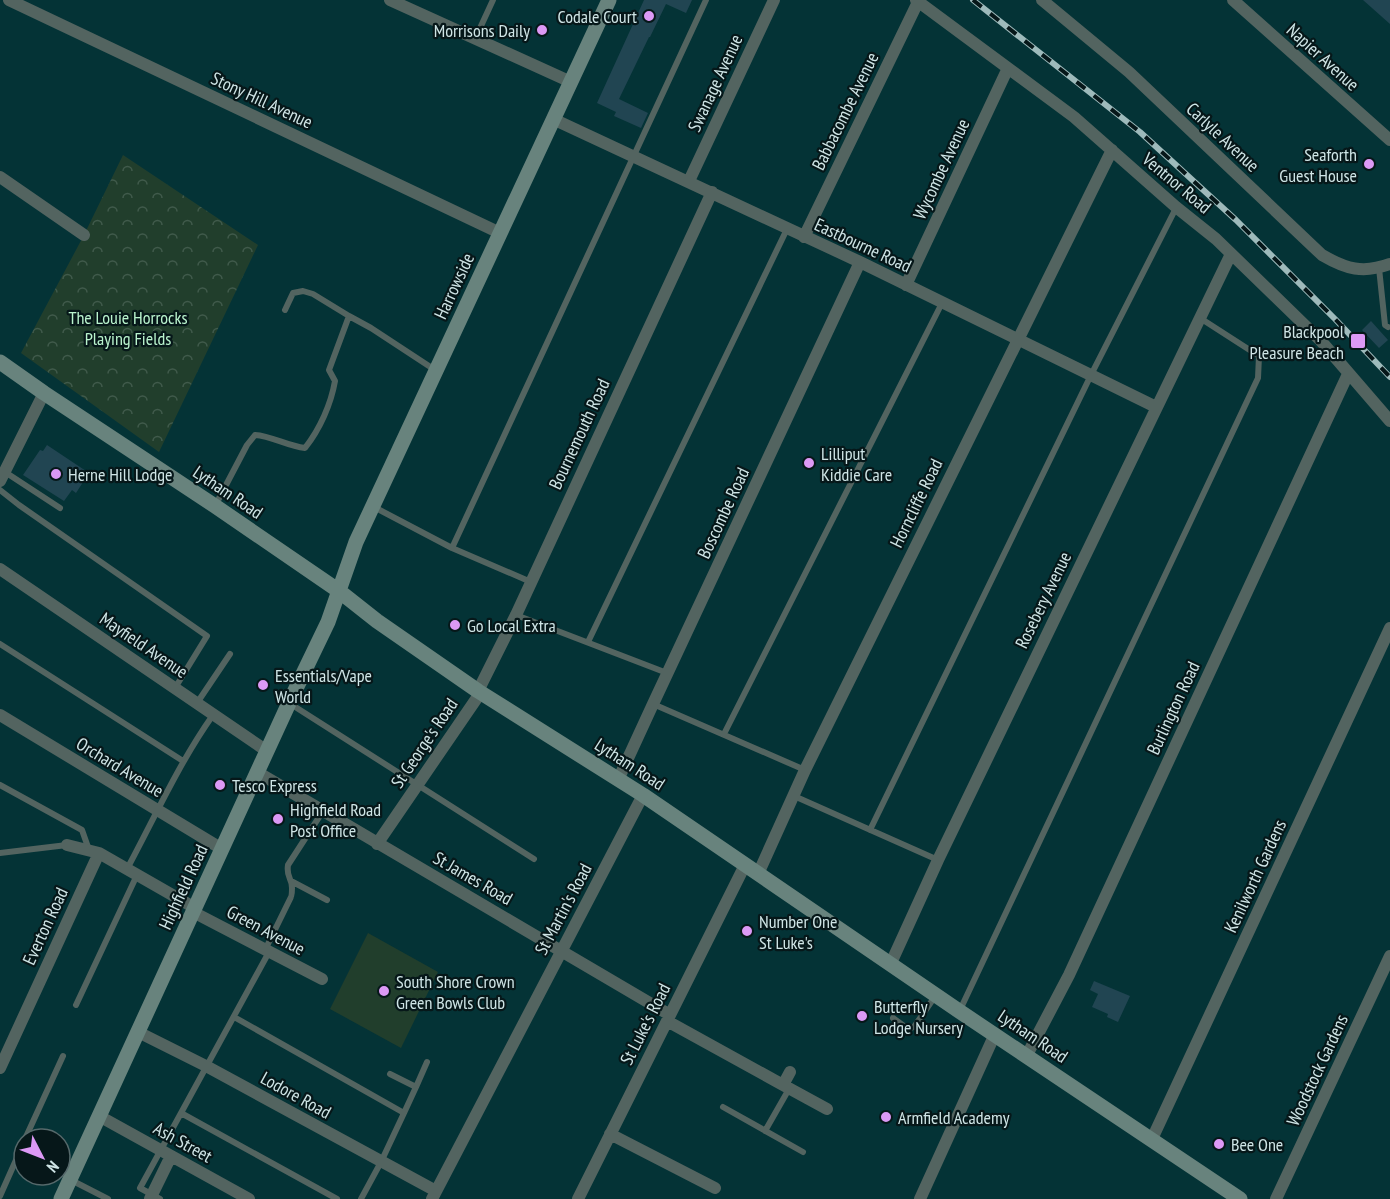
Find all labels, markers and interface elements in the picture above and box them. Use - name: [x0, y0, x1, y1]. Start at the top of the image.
- place label: Codale Court: [557, 5, 637, 28]
- marker: Codale Court: [642, 9, 656, 23]
- street label: Napier Avenue: [1282, 18, 1364, 96]
- place label: Morrisons Daily: [434, 19, 530, 42]
- marker: Morrisons Daily: [535, 23, 549, 37]
- street label: Swanage Avenue: [682, 31, 748, 135]
- street label: Babbacombe Avenue: [807, 48, 883, 174]
- street label: Stony Hill Avenue: [208, 67, 316, 133]
- street label: Carlyle Avenue: [1182, 97, 1264, 177]
- street label: Wycombe Avenue: [908, 115, 974, 223]
- place label: Seaforth Guest House: [1279, 143, 1357, 187]
- street label: Ventnor Road: [1137, 147, 1216, 218]
- marker: Seaforth Guest House: [1362, 157, 1376, 171]
- street label: Eastbourne Road: [811, 213, 915, 277]
- street label: Harrowside: [429, 249, 479, 323]
- park label: The Louie Horrocks Playing Fields: [68, 306, 188, 350]
- place label: Blackpool Pleasure Beach: [1250, 320, 1345, 364]
- marker: Blackpool Pleasure Beach: [1349, 332, 1367, 350]
- street label: Bournemouth Road: [543, 375, 615, 493]
- place label: Lilliput Kiddie Care: [821, 442, 892, 486]
- street label: Horncliffe Road: [885, 455, 947, 551]
- marker: Lilliput Kiddie Care: [802, 456, 816, 470]
- street label: Lytham Road: [189, 460, 267, 524]
- place label: Herne Hill Lodge: [68, 463, 172, 486]
- street label: Boscombe Road: [692, 464, 754, 562]
- marker: Herne Hill Lodge: [49, 467, 63, 481]
- street label: Rosebery Avenue: [1010, 548, 1076, 652]
- street label: Mayfield Avenue: [95, 607, 193, 683]
- place label: Go Local Extra: [467, 614, 556, 637]
- marker: Go Local Extra: [448, 618, 462, 632]
- street label: Burlington Road: [1141, 658, 1205, 758]
- place label: Essentials/Vape World: [275, 664, 372, 708]
- marker: Essentials/Vape World: [256, 678, 270, 692]
- street label: St George's Road: [386, 694, 462, 792]
- street label: Orchard Avenue: [72, 732, 168, 802]
- street label: Lytham Road: [591, 733, 669, 795]
- place label: Tesco Express: [232, 774, 317, 797]
- marker: Tesco Express: [213, 778, 227, 792]
- place label: Highfield Road Post Office: [290, 798, 381, 842]
- marker: Highfield Road Post Office: [271, 812, 285, 826]
- street label: Kenilworth Gardens: [1219, 816, 1291, 936]
- street label: Highfield Road: [153, 841, 213, 933]
- street label: St James Road: [429, 846, 517, 910]
- street label: St Martin's Road: [529, 859, 597, 959]
- street label: Everton Road: [17, 884, 73, 968]
- street label: Green Avenue: [223, 900, 309, 960]
- place label: Number One St Luke's: [759, 910, 837, 954]
- marker: Number One St Luke's: [740, 924, 754, 938]
- place label: South Shore Crown Green Bowls Club: [396, 970, 515, 1014]
- street label: St Luke's Road: [615, 979, 675, 1069]
- marker: South Shore Crown Green Bowls Club: [377, 984, 391, 998]
- place label: Butterfly Lodge Nursery: [874, 995, 963, 1039]
- street label: Lytham Road: [994, 1004, 1072, 1068]
- marker: Butterfly Lodge Nursery: [855, 1009, 869, 1023]
- street label: Woodstock Gardens: [1281, 1011, 1353, 1129]
- street label: Lodore Road: [257, 1066, 335, 1124]
- place label: Armfield Academy: [898, 1106, 1010, 1129]
- marker: Armfield Academy: [879, 1110, 893, 1124]
- street label: Ash Street: [150, 1117, 216, 1167]
- north arrow: [12, 1127, 72, 1187]
- place label: Bee One: [1231, 1133, 1283, 1156]
- marker: Bee One: [1212, 1137, 1226, 1151]
- text: N: [43, 1157, 63, 1177]

